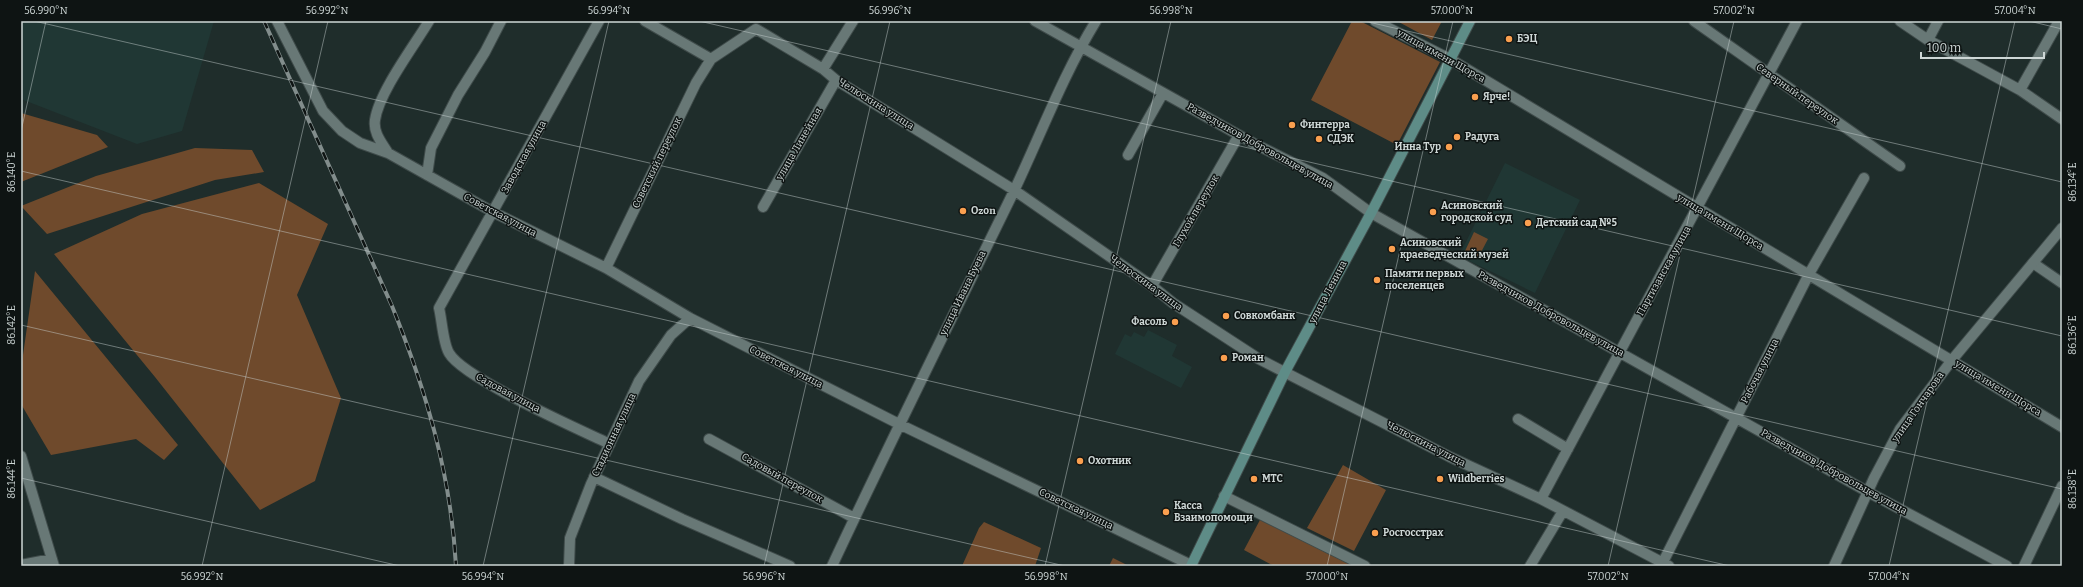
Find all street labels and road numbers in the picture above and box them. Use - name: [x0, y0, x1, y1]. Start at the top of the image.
- street label: улица имени Щорса: [1394, 26, 1487, 85]
- street label: Северный переулок: [1754, 61, 1841, 127]
- street label: Челюскина улица: [836, 76, 917, 132]
- street label: Разведчиков Добровольцев улица: [1185, 100, 1336, 192]
- street label: улица Линейная: [773, 105, 825, 183]
- street label: Советский переулок: [630, 116, 684, 210]
- street label: Заводская улица: [499, 118, 549, 195]
- street label: Глухой переулок: [1170, 173, 1222, 249]
- street label: Советская улица: [461, 191, 539, 240]
- street label: улица имени Щорса: [1674, 191, 1766, 253]
- street label: Партизанская улица: [1634, 224, 1694, 318]
- street label: улица Ивана Буева: [937, 248, 989, 338]
- street label: Челюскина улица: [1107, 253, 1185, 314]
- street label: улица Ленина: [1306, 258, 1350, 326]
- street label: Разведчиков Добровольцев улица: [1476, 268, 1627, 360]
- street label: Рабочая улица: [1738, 336, 1782, 405]
- street label: Советская улица: [747, 343, 825, 391]
- street label: улица имени Щорса: [1952, 357, 2044, 419]
- street label: улица Гончарова: [1889, 369, 1947, 445]
- street label: Садовая улица: [474, 371, 543, 415]
- street label: Стадионная улица: [589, 391, 639, 479]
- street label: Челюскина улица: [1384, 419, 1468, 469]
- street label: Разведчиков Добровольцев улица: [1759, 426, 1910, 518]
- street label: Садовый переулок: [739, 451, 825, 505]
- street label: Советская улица: [1037, 486, 1115, 532]

